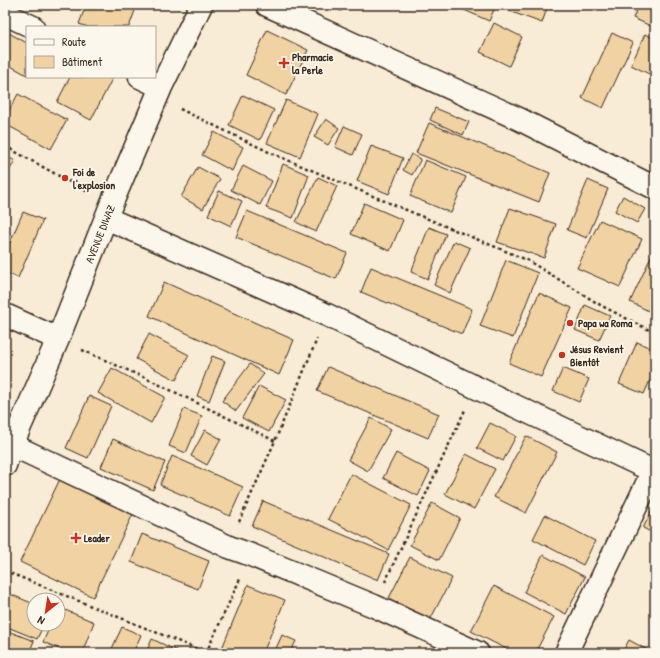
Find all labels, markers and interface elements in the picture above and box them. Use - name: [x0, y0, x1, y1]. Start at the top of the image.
- legend: [26, 26, 156, 78]
- text: Route: [62, 33, 86, 50]
- place label: Pharmacie la Perle: [292, 50, 334, 77]
- text: Bâtiment: [62, 53, 103, 70]
- marker: Pharmacie la Perle: [279, 58, 289, 68]
- place label: Foi de l'explosion: [72, 165, 115, 193]
- marker: Foi de l'explosion: [60, 173, 70, 183]
- street label: AVENUE DIWAZ: [82, 203, 118, 265]
- place label: Papa wa Roma: [578, 316, 633, 331]
- marker: Papa wa Roma: [565, 318, 575, 328]
- place label: Jésus Revient Bientôt: [570, 342, 624, 369]
- marker: Jésus Revient Bientôt: [557, 350, 567, 360]
- place label: Leader: [84, 531, 110, 545]
- marker: Leader: [71, 533, 81, 543]
- north arrow: [26, 592, 66, 632]
- text: N: [35, 613, 47, 628]

